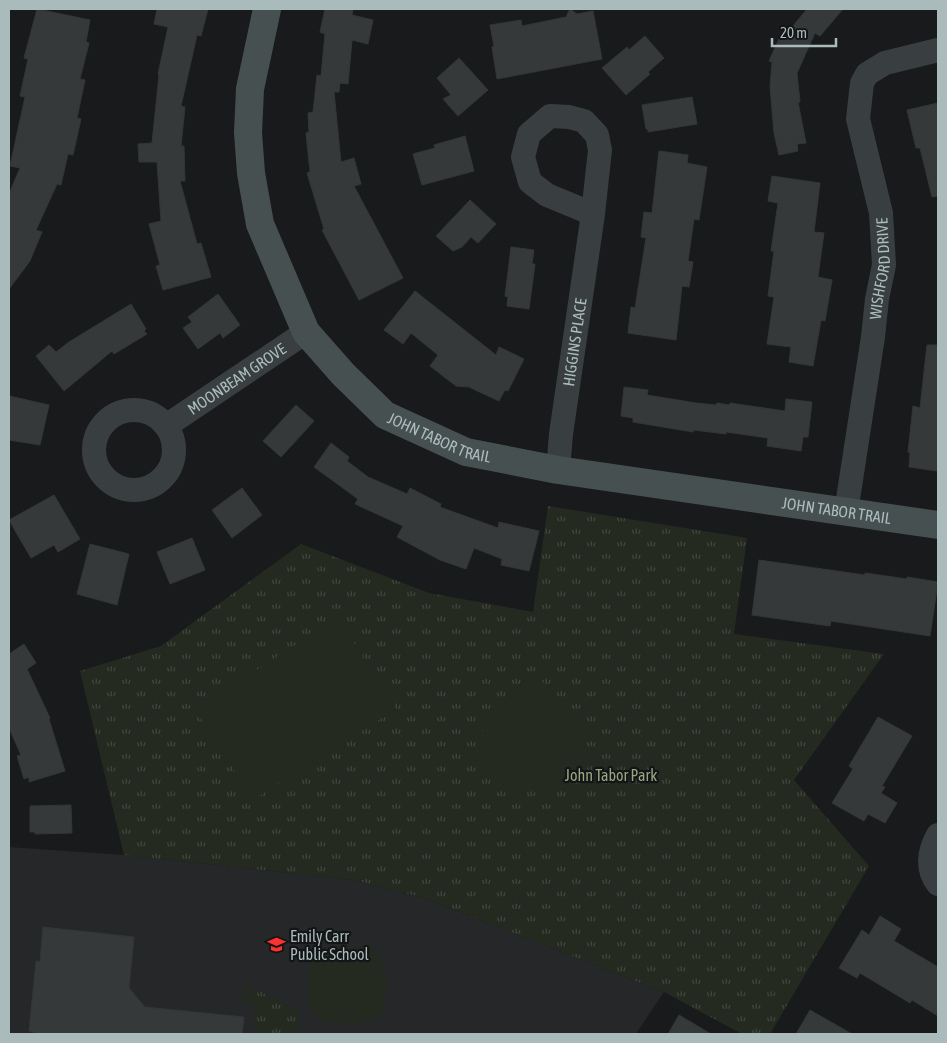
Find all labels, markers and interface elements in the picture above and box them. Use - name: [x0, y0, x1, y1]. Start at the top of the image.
- scale bar: [772, 15, 836, 47]
- text: 20 m: [780, 24, 807, 41]
- street label: WISHFORD DRIVE: [866, 217, 893, 320]
- street label: HIGGINS PLACE: [559, 297, 590, 387]
- street label: MOONBEAM GROVE: [184, 339, 289, 418]
- street label: JOHN TABOR TRAIL: [385, 409, 493, 466]
- street label: JOHN TABOR TRAIL: [781, 494, 893, 527]
- park label: John Tabor Park: [565, 766, 657, 784]
- place label: Emily Carr Public School: [290, 927, 370, 963]
- school or university icon: Emily Carr Public School: [266, 935, 286, 955]

